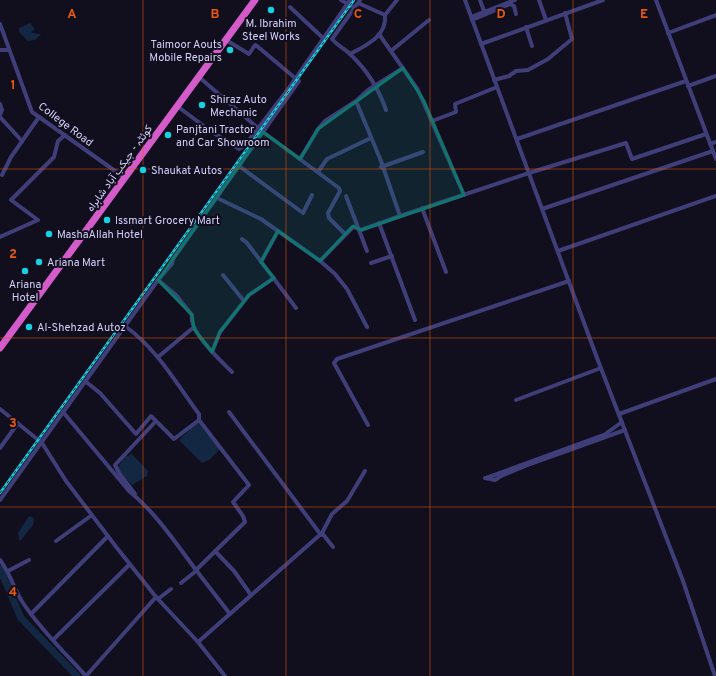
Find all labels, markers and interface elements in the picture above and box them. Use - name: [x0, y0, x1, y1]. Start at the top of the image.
- marker: M. Ibrahim Steel Works: [266, 5, 276, 15]
- text: A: [67, 7, 77, 23]
- text: B: [211, 7, 220, 23]
- text: C: [354, 7, 362, 23]
- text: D: [496, 7, 506, 23]
- text: E: [640, 7, 648, 23]
- place label: M. Ibrahim Steel Works: [242, 17, 300, 44]
- place label: Taimoor Aouts Mobile Repairs: [149, 38, 222, 65]
- marker: Taimoor Aouts Mobile Repairs: [225, 45, 235, 55]
- text: 1: [10, 78, 16, 94]
- place label: Shiraz Auto Mechanic: [210, 93, 267, 120]
- street label: College Road: [35, 100, 96, 150]
- marker: Shiraz Auto Mechanic: [197, 100, 207, 110]
- street label: کوئٹہ - جیکب آباد شاہراہ: [84, 122, 156, 215]
- place label: Panjtani Tractor and Car Showroom: [176, 123, 270, 150]
- marker: Panjtani Tractor and Car Showroom: [163, 130, 173, 140]
- place label: Shaukat Autos: [151, 164, 222, 178]
- marker: Shaukat Autos: [138, 165, 148, 175]
- place label: Issmart Grocery Mart: [115, 214, 220, 228]
- marker: Issmart Grocery Mart: [102, 215, 112, 225]
- place label: MashaAllah Hotel: [57, 228, 143, 242]
- marker: MashaAllah Hotel: [44, 229, 54, 239]
- text: 2: [9, 247, 17, 263]
- place label: Ariana Mart: [47, 256, 105, 270]
- marker: Ariana Mart: [34, 257, 44, 267]
- marker: Ariana Hotel: [20, 266, 30, 276]
- place label: Ariana Hotel: [9, 278, 41, 305]
- place label: Al-Shehzad Autoz: [37, 321, 126, 335]
- marker: Al-Shehzad Autoz: [24, 322, 34, 332]
- text: 3: [9, 416, 17, 432]
- text: 4: [9, 585, 17, 601]

